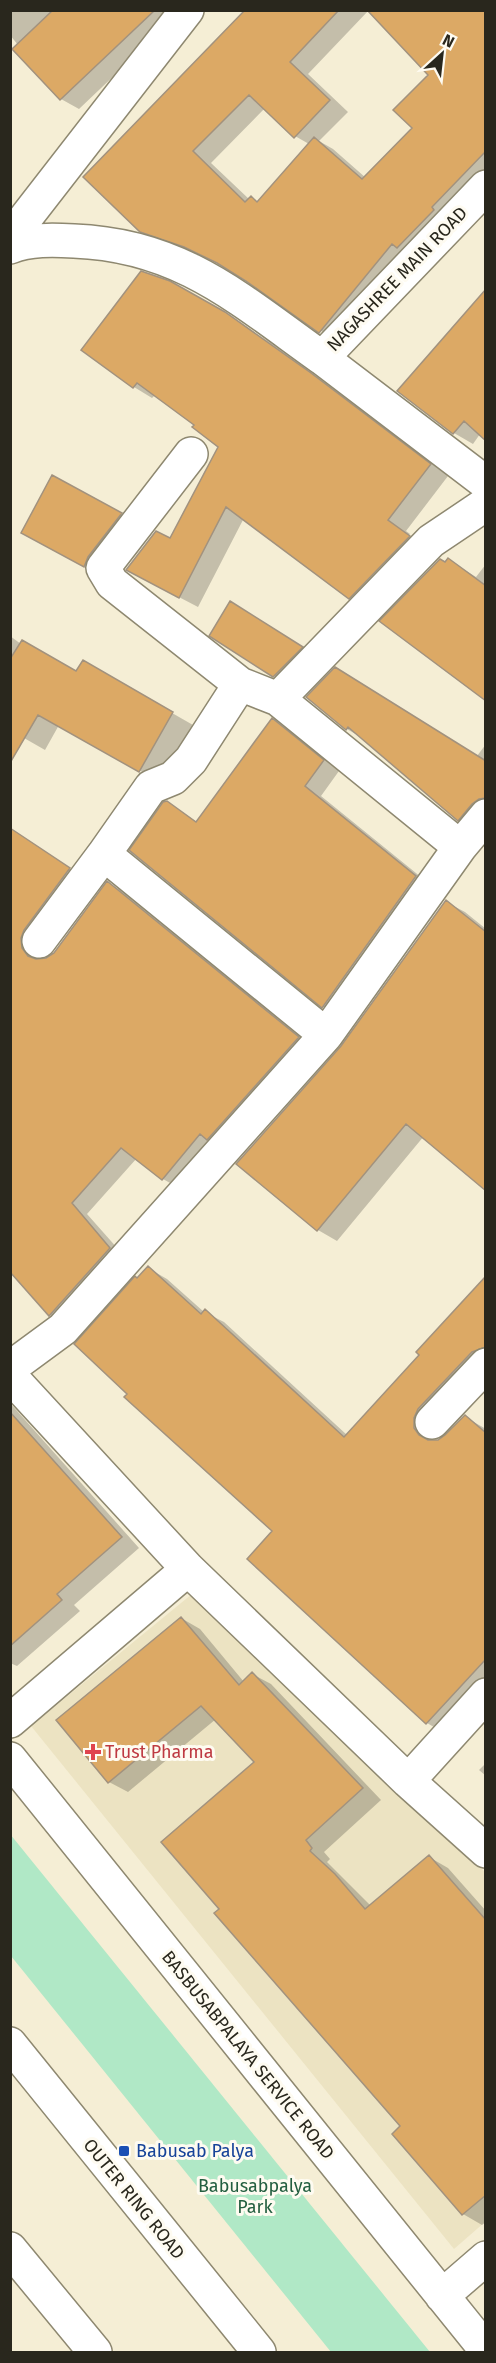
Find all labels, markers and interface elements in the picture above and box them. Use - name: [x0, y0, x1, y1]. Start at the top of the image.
- north arrow: [412, 24, 472, 84]
- text: N: [440, 30, 458, 52]
- street label: NAGASHREE MAIN ROAD: [322, 202, 472, 356]
- place label: Trust Pharma: [105, 1741, 213, 1763]
- marker: Trust Pharma: [86, 1745, 100, 1759]
- street label: BASBUSABPALAYA SERVICE ROAD: [157, 1946, 339, 2164]
- street label: OUTER RING ROAD: [79, 2134, 189, 2264]
- place label: Babusab Palya: [136, 2140, 254, 2162]
- marker: Babusab Palya: [117, 2144, 131, 2158]
- park label: Babusabpalya Park: [198, 2175, 312, 2218]

